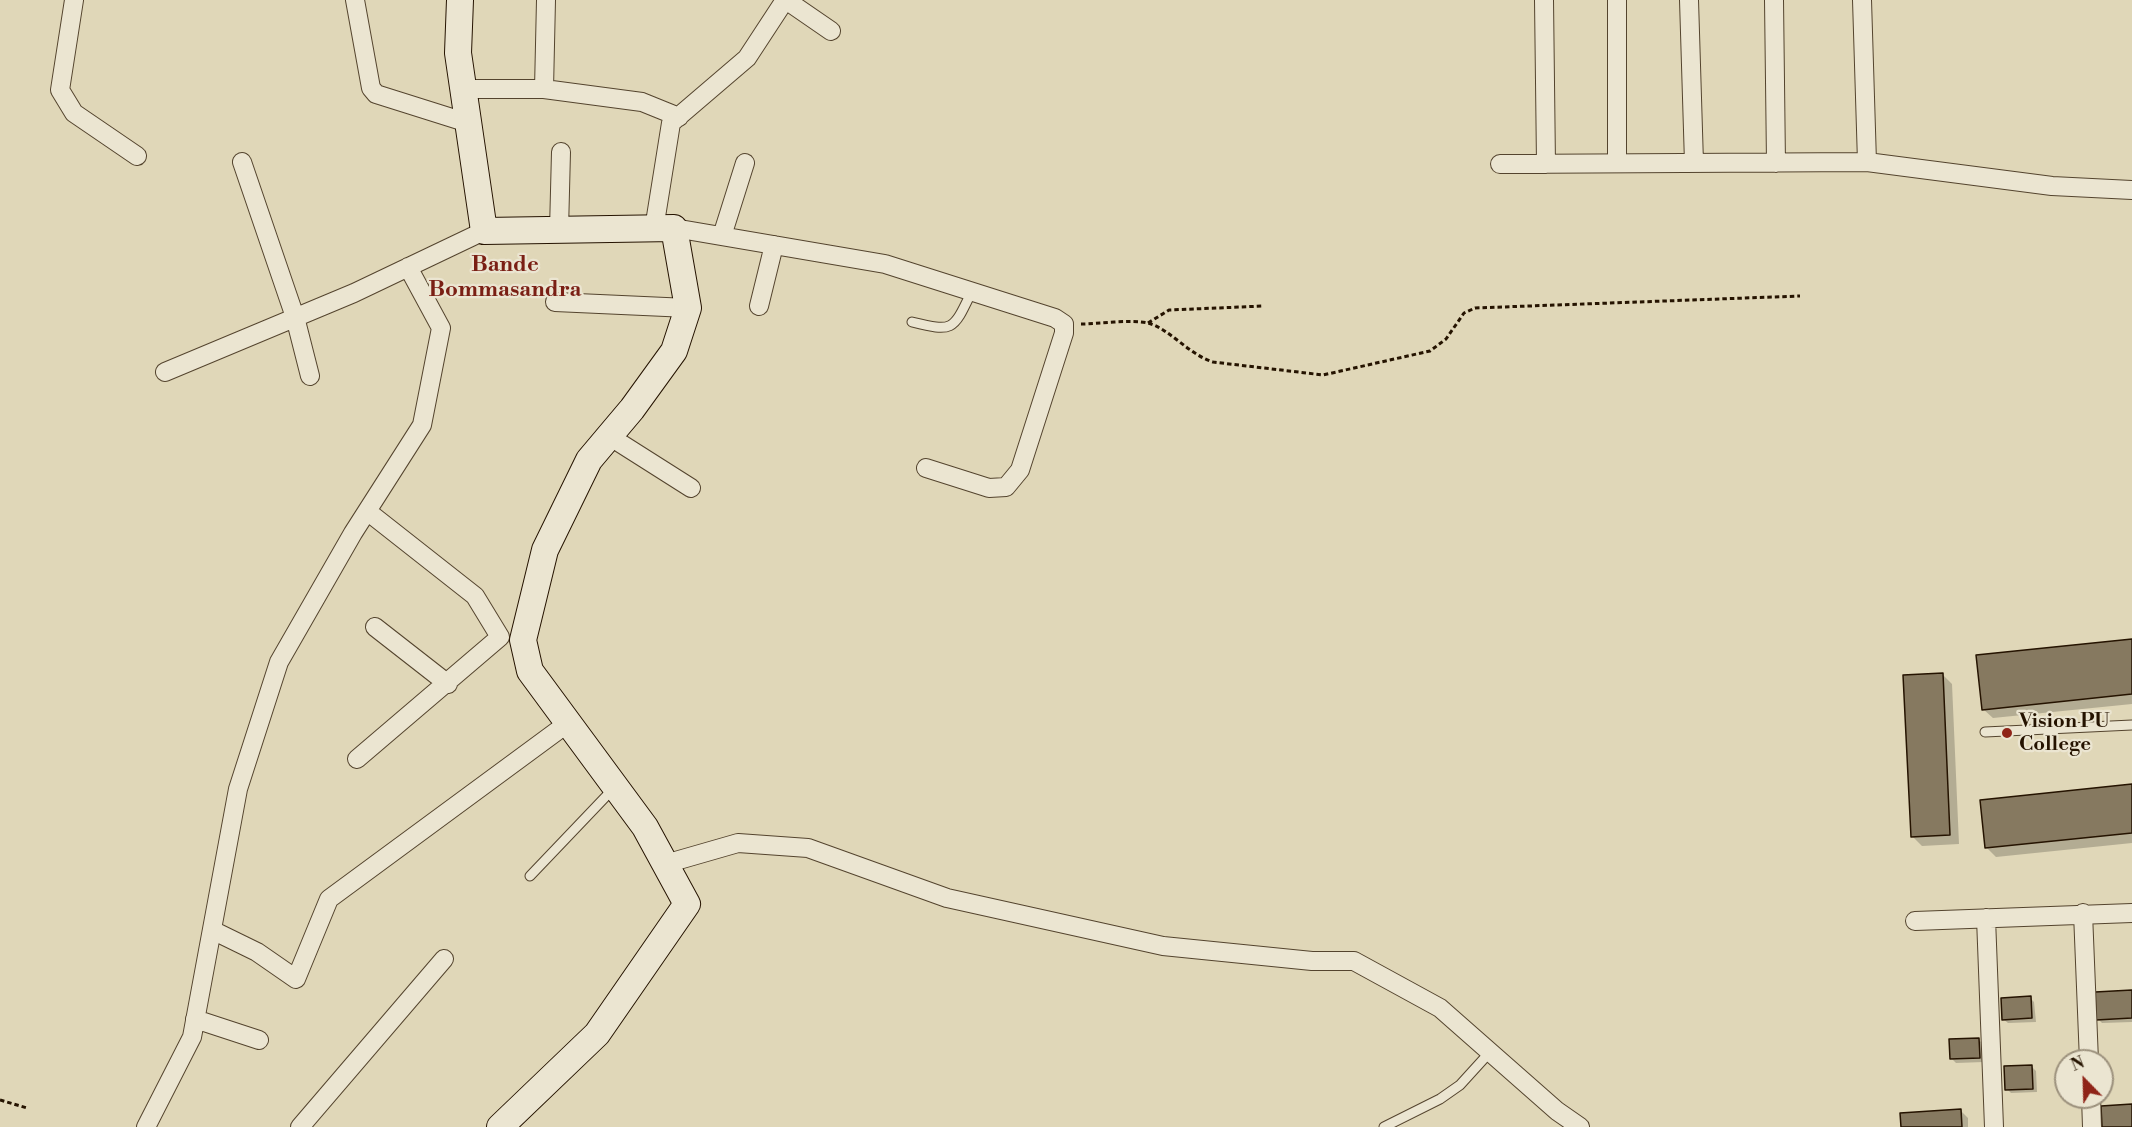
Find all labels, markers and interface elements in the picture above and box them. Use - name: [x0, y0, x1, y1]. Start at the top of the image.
- district label: Bande Bommasandra: [428, 253, 582, 304]
- place label: Vision PU College: [2019, 710, 2110, 757]
- marker: Vision PU College: [2000, 726, 2014, 740]
- north arrow: [2054, 1049, 2114, 1109]
- text: N: [2068, 1053, 2087, 1076]

